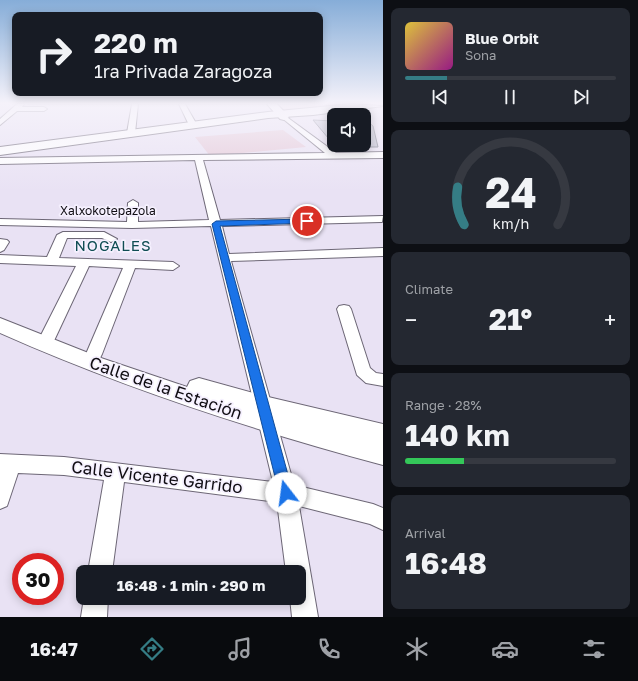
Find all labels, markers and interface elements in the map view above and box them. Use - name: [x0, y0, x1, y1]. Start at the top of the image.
- text: 220 m: [94, 26, 178, 59]
- icon: right: [28, 28, 80, 80]
- text: Blue Orbit: [465, 29, 539, 47]
- text: Sona: [465, 47, 496, 63]
- text: 1ra Privada Zaragoza: [94, 60, 273, 82]
- icon: previous: [429, 86, 451, 108]
- icon: pause: [499, 86, 521, 108]
- icon: next: [570, 86, 592, 108]
- map controls: [327, 108, 371, 152]
- button: sound: [327, 108, 371, 152]
- text: 24: [485, 166, 536, 216]
- street label: Xalxokotepazola: [60, 203, 156, 218]
- pin: [290, 204, 324, 238]
- icon: arrive: [296, 210, 318, 232]
- text: km/h: [492, 214, 529, 231]
- district label: NOGALES: [74, 236, 152, 254]
- text: Climate: [405, 281, 453, 297]
- text: 21°: [489, 301, 532, 337]
- text: −: [405, 306, 417, 333]
- text: +: [604, 306, 616, 333]
- street label: Calle de la Estación: [87, 352, 245, 424]
- text: Range · 28%: [405, 397, 481, 413]
- text: 140 km: [405, 417, 510, 453]
- street label: Calle Vicente Garrido: [70, 456, 244, 497]
- position arrow: [265, 472, 307, 514]
- text: Arrival: [405, 525, 446, 541]
- text: 16:48: [405, 545, 487, 581]
- speed limit sign: 30: [12, 553, 64, 605]
- text: 16:48 · 1 min · 290 m: [117, 576, 265, 594]
- icon: directions: [138, 635, 166, 663]
- icon: music: [226, 635, 254, 663]
- icon: phone: [315, 635, 343, 663]
- icon: climate: [403, 635, 431, 663]
- icon: car: [491, 635, 519, 663]
- icon: filters: [580, 635, 608, 663]
- text: 16:47: [30, 638, 78, 660]

